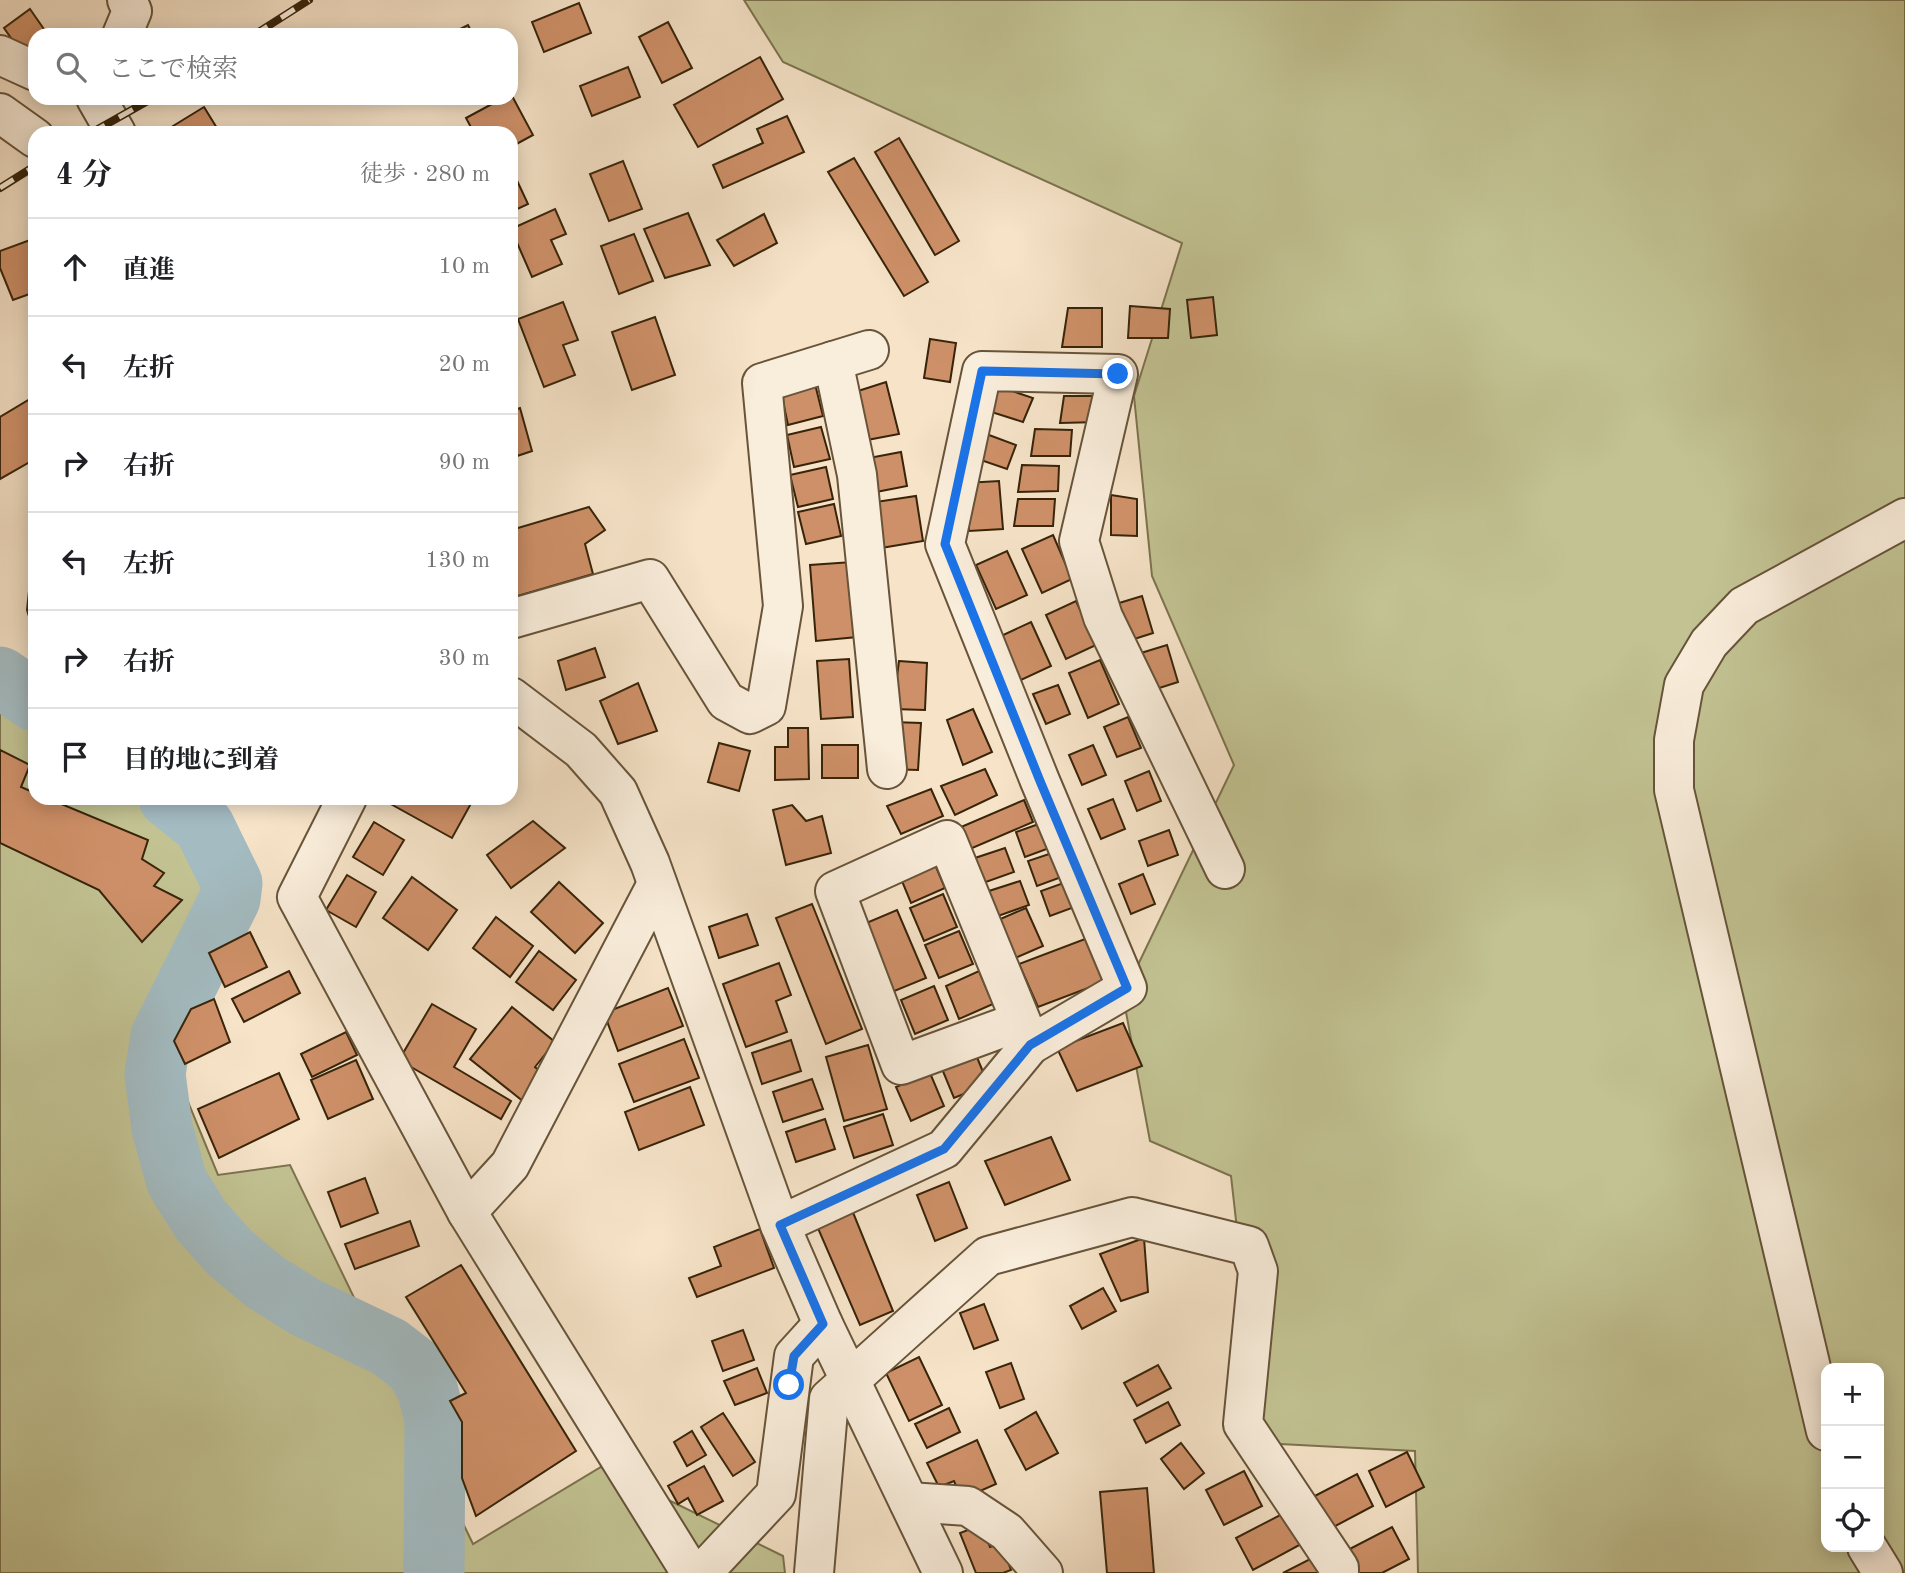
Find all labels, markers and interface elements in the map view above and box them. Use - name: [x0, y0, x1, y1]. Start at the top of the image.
- search box: [28, 28, 518, 105]
- icon: search: [52, 48, 90, 86]
- text: ここで検索: [108, 57, 238, 83]
- text: 4 分: [56, 161, 112, 191]
- text: 徒歩 · 280 m: [360, 163, 490, 186]
- icon: ahead: [56, 248, 94, 286]
- text: 10 m: [439, 255, 490, 278]
- text: 直進: [123, 258, 175, 284]
- icon: left: [56, 346, 94, 384]
- text: 20 m: [439, 353, 490, 376]
- text: 左折: [123, 356, 175, 382]
- route end: [1102, 358, 1133, 389]
- icon: right: [56, 444, 94, 482]
- text: 90 m: [439, 451, 490, 474]
- text: 右折: [123, 454, 175, 480]
- icon: left: [56, 542, 94, 580]
- text: 130 m: [425, 549, 490, 572]
- text: 左折: [123, 552, 175, 578]
- icon: right: [56, 640, 94, 678]
- text: 30 m: [439, 647, 490, 670]
- text: 右折: [123, 650, 175, 676]
- icon: arrive: [56, 738, 94, 776]
- text: 目的地に到着: [123, 748, 279, 774]
- map controls: [1821, 1363, 1884, 1552]
- button: +: [1821, 1363, 1884, 1426]
- route start: [773, 1369, 804, 1400]
- button: −: [1821, 1426, 1884, 1489]
- button: locate: [1821, 1489, 1884, 1552]

